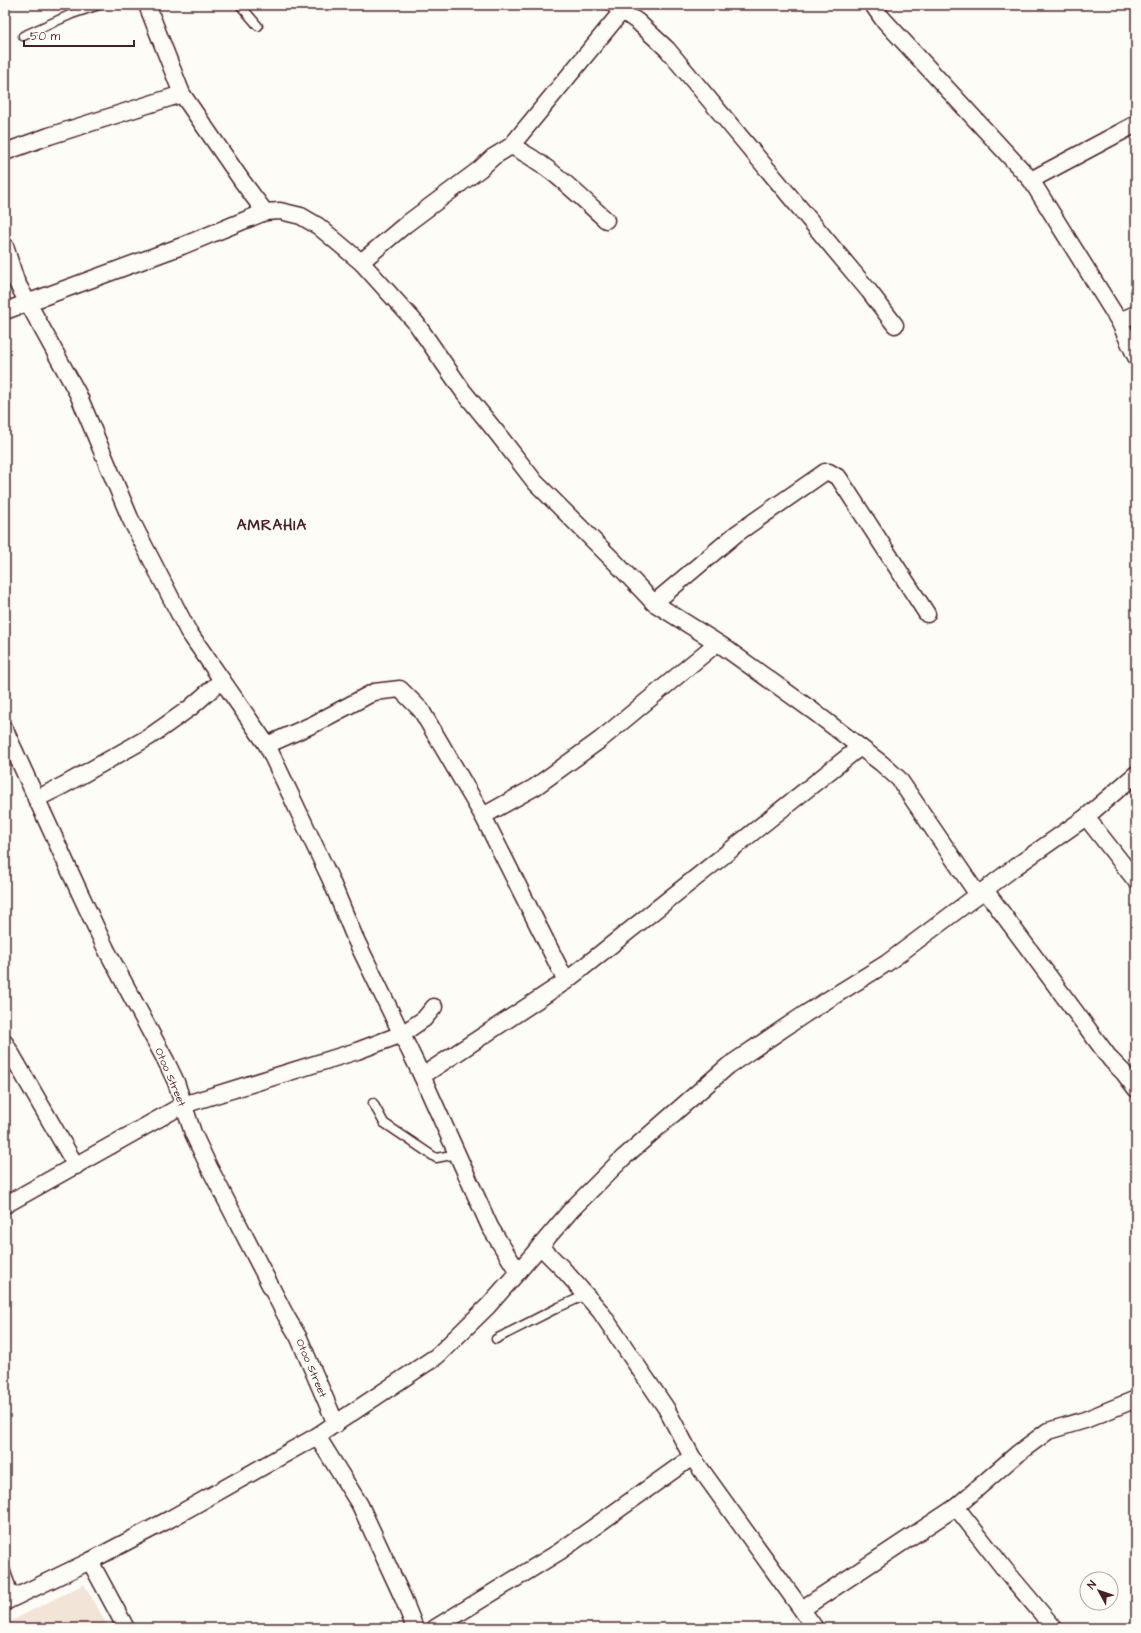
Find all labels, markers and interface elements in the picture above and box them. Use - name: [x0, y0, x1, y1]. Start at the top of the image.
- scale bar: [24, 22, 134, 48]
- text: 50 m: [30, 28, 61, 45]
- district label: AMRAHIA: [237, 515, 307, 536]
- street label: Otoo Street: [151, 1045, 190, 1109]
- street label: Otoo Street: [292, 1336, 331, 1400]
- north arrow: [1079, 1571, 1119, 1611]
- text: N: [1084, 1577, 1100, 1592]

